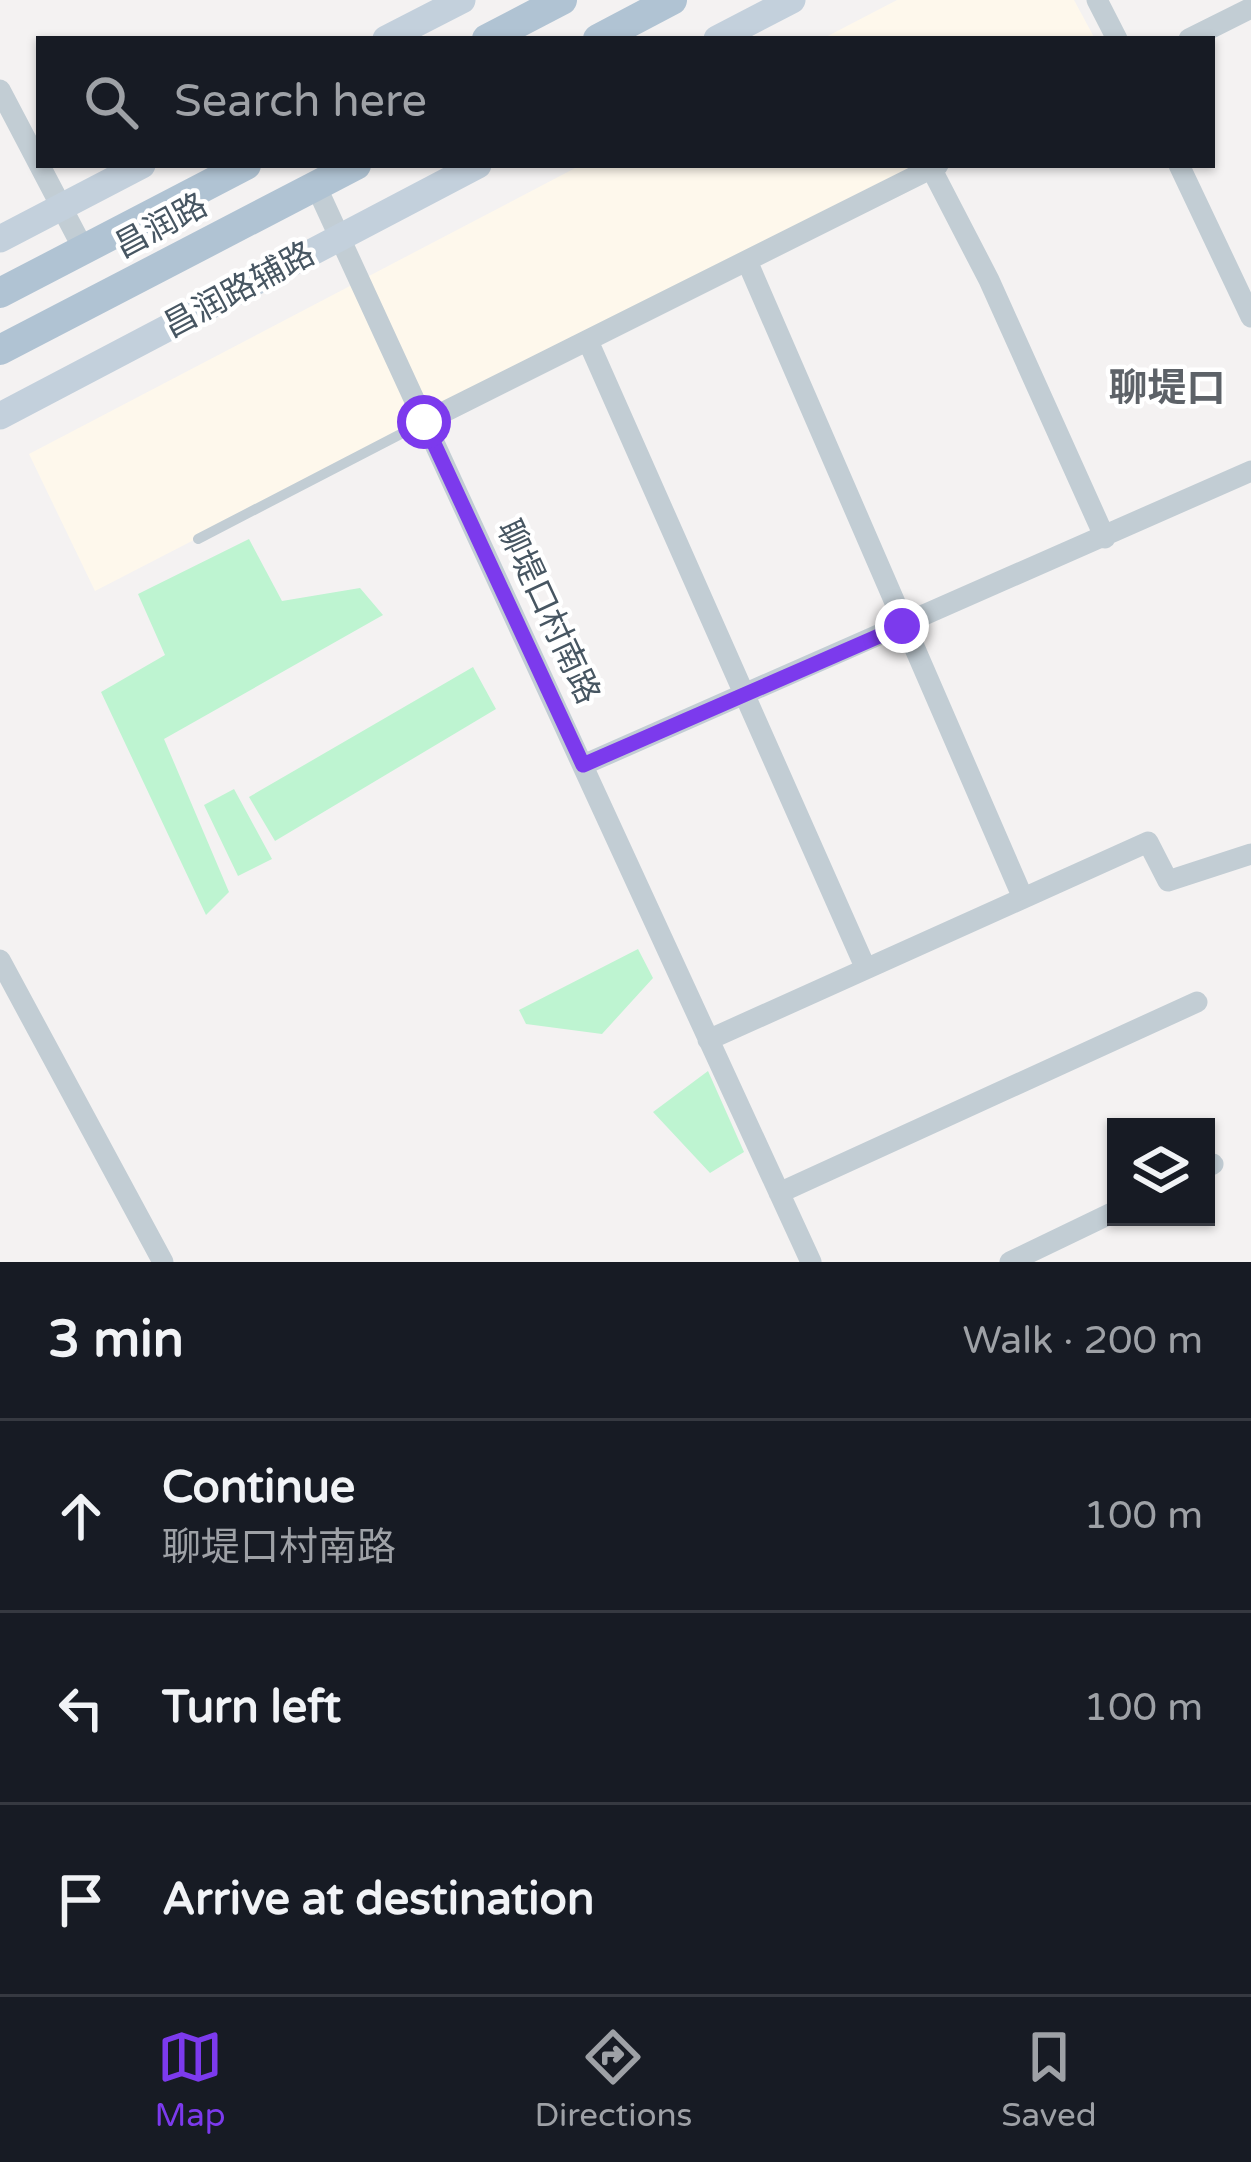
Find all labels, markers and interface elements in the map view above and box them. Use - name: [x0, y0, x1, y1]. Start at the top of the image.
- search box: [36, 36, 1215, 168]
- icon: search: [78, 69, 144, 135]
- text: Search here: [174, 75, 427, 129]
- street label: 昌润路: [108, 186, 214, 266]
- street label: 昌润路辅路: [157, 234, 321, 346]
- district label: 聊堤口: [1108, 365, 1226, 412]
- route start: [397, 395, 451, 449]
- street label: 聊堤口村南路: [488, 514, 608, 710]
- route end: [875, 599, 929, 653]
- map controls: [1107, 1118, 1215, 1226]
- button: layers: [1107, 1118, 1215, 1226]
- text: 3 min: [48, 1309, 184, 1371]
- text: Walk · 200 m: [962, 1317, 1203, 1364]
- text: Continue: [162, 1461, 355, 1515]
- icon: ahead: [48, 1483, 114, 1549]
- text: 100 m: [1084, 1492, 1203, 1539]
- text: 聊堤口村南路: [162, 1524, 396, 1571]
- icon: left: [48, 1675, 114, 1741]
- text: Turn left: [162, 1681, 341, 1735]
- text: 100 m: [1084, 1684, 1203, 1731]
- icon: arrive: [48, 1867, 114, 1933]
- text: Arrive at destination: [162, 1873, 594, 1927]
- tab: Map: [154, 2024, 226, 2135]
- tab: Directions: [534, 2024, 692, 2135]
- tab: Saved: [1001, 2024, 1097, 2135]

